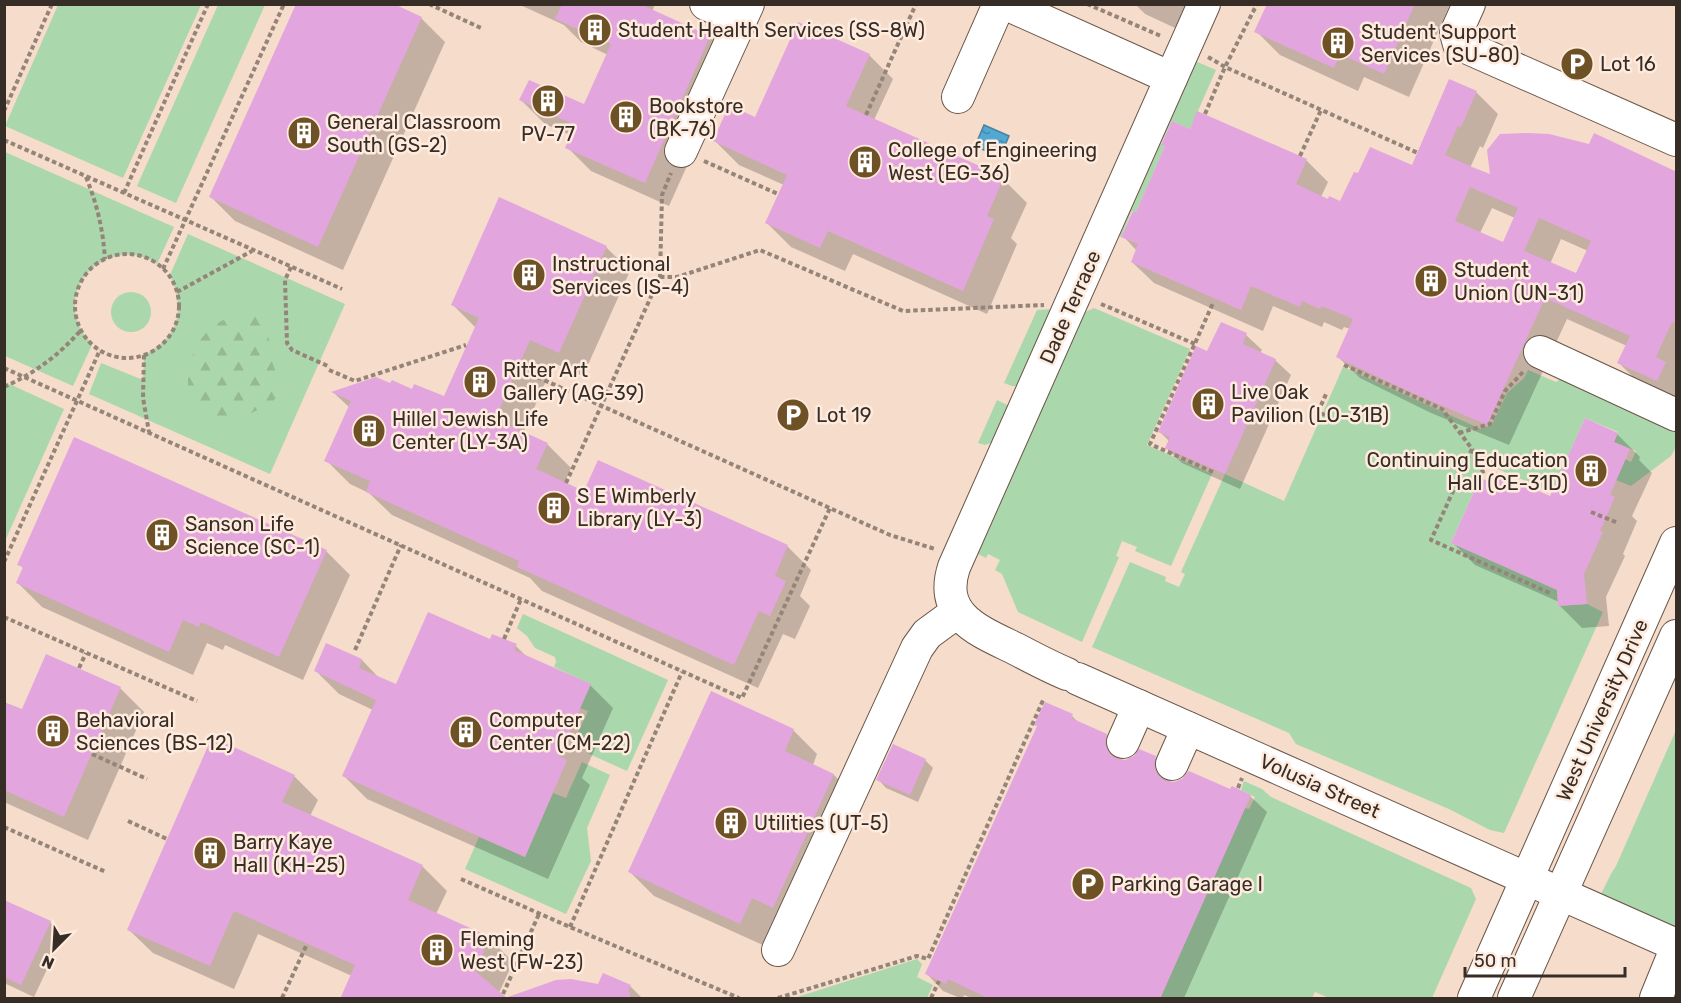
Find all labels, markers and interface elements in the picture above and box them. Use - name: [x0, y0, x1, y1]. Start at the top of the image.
- building icon: Student Health Services (SS-8W): [577, 12, 613, 48]
- place label: Student Health Services (SS-8W): [618, 18, 925, 42]
- place label: Student Support Services (SU-80): [1361, 20, 1519, 67]
- building icon: Student Support Services (SU-80): [1320, 25, 1356, 61]
- parking icon: Lot 16: [1559, 46, 1595, 82]
- place label: Lot 16: [1600, 52, 1656, 76]
- building icon: PV-77: [530, 83, 566, 119]
- place label: Bookstore (BK-76): [649, 94, 744, 141]
- building icon: Bookstore (BK-76): [608, 99, 644, 135]
- place label: General Classroom South (GS-2): [327, 110, 501, 157]
- building icon: General Classroom South (GS-2): [286, 115, 322, 151]
- place label: PV-77: [521, 122, 575, 146]
- place label: College of Engineering West (EG-36): [888, 138, 1097, 185]
- building icon: College of Engineering West (EG-36): [847, 144, 883, 180]
- street label: Dade Terrace: [1034, 247, 1106, 367]
- place label: Instructional Services (IS-4): [552, 252, 689, 299]
- building icon: Instructional Services (IS-4): [511, 257, 547, 293]
- place label: Student Union (UN-31): [1454, 258, 1584, 305]
- building icon: Student Union (UN-31): [1413, 263, 1449, 299]
- place label: Ritter Art Gallery (AG-39): [503, 358, 644, 405]
- building icon: Ritter Art Gallery (AG-39): [462, 364, 498, 400]
- place label: Live Oak Pavilion (LO-31B): [1231, 380, 1389, 427]
- building icon: Live Oak Pavilion (LO-31B): [1190, 386, 1226, 422]
- parking icon: Lot 19: [775, 397, 811, 433]
- place label: Lot 19: [816, 403, 872, 427]
- place label: Hillel Jewish Life Center (LY-3A): [392, 407, 548, 454]
- building icon: Hillel Jewish Life Center (LY-3A): [351, 413, 387, 449]
- place label: Continuing Education Hall (CE-31D): [1366, 448, 1568, 495]
- building icon: Continuing Education Hall (CE-31D): [1573, 453, 1609, 489]
- place label: S E Wimberly Library (LY-3): [577, 484, 702, 531]
- building icon: S E Wimberly Library (LY-3): [536, 490, 572, 526]
- place label: Sanson Life Science (SC-1): [185, 512, 320, 559]
- building icon: Sanson Life Science (SC-1): [144, 517, 180, 553]
- street label: West University Drive: [1551, 615, 1653, 805]
- place label: Behavioral Sciences (BS-12): [76, 708, 233, 755]
- place label: Computer Center (CM-22): [489, 708, 631, 755]
- building icon: Behavioral Sciences (BS-12): [35, 713, 71, 749]
- building icon: Computer Center (CM-22): [448, 714, 484, 750]
- street label: Volusia Street: [1256, 749, 1384, 823]
- building icon: Utilities (UT-5): [713, 805, 749, 841]
- place label: Utilities (UT-5): [754, 811, 888, 835]
- place label: Barry Kaye Hall (KH-25): [233, 830, 345, 877]
- building icon: Barry Kaye Hall (KH-25): [192, 835, 228, 871]
- parking icon: Parking Garage I: [1070, 866, 1106, 902]
- place label: Parking Garage I: [1111, 872, 1263, 896]
- north arrow: [24, 919, 84, 979]
- place label: Fleming West (FW-23): [460, 927, 583, 974]
- building icon: Fleming West (FW-23): [419, 932, 455, 968]
- scale bar: [1465, 940, 1626, 978]
- text: 50 m: [1474, 950, 1517, 972]
- text: N: [39, 951, 57, 973]

